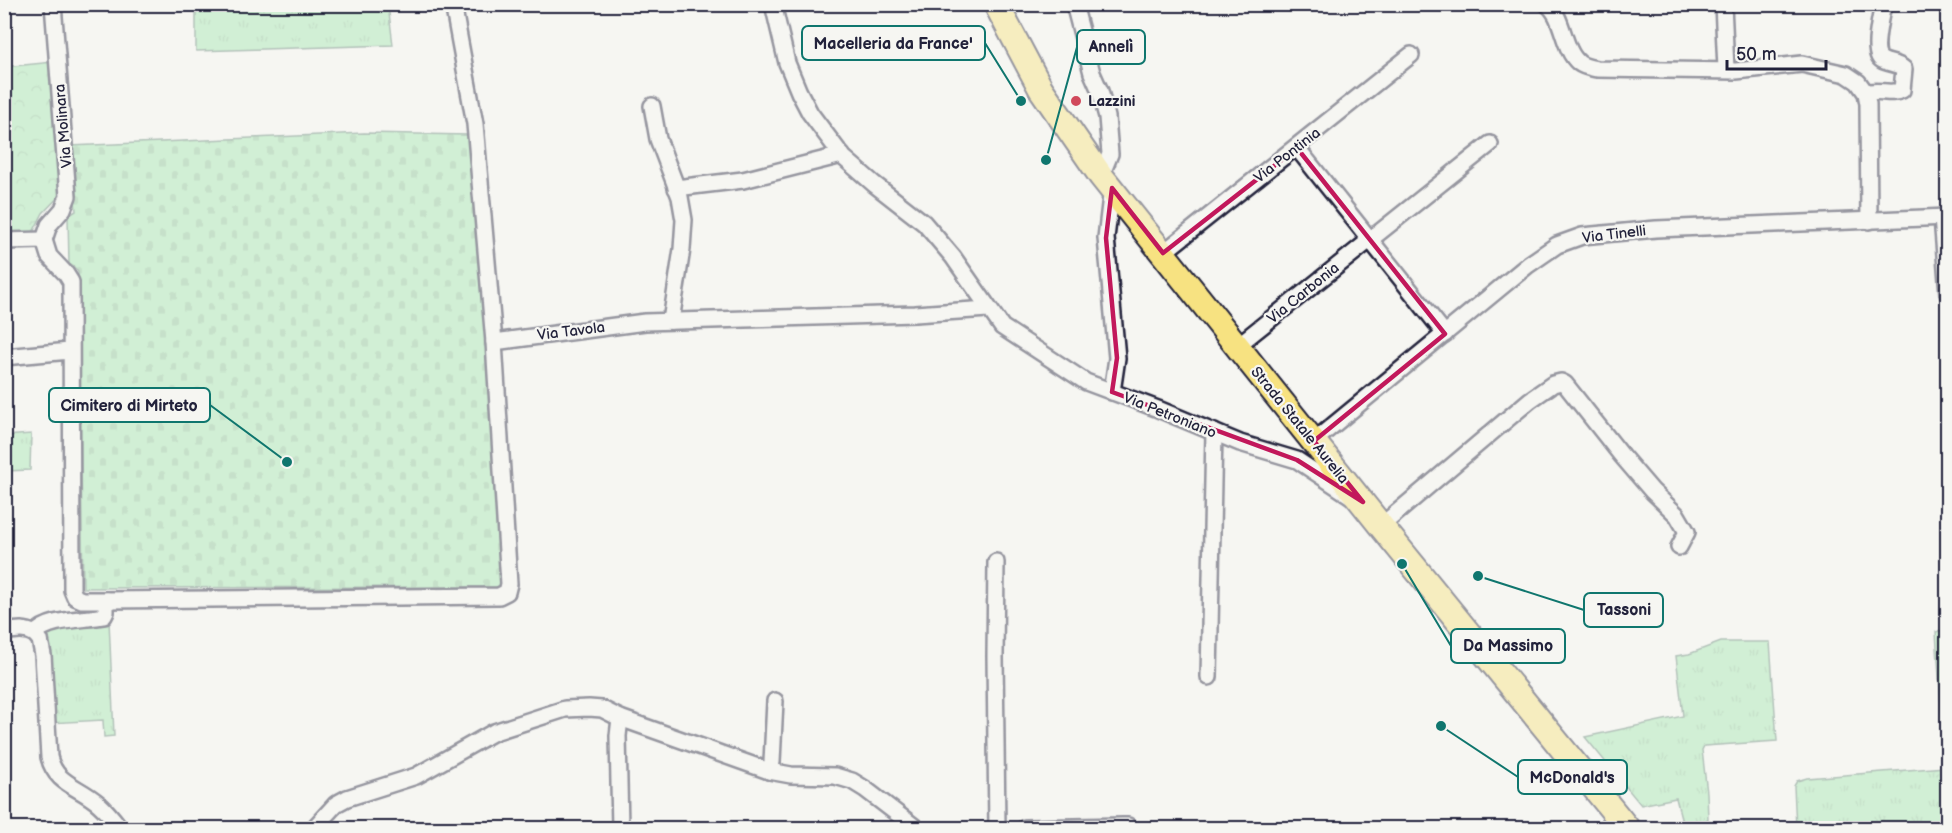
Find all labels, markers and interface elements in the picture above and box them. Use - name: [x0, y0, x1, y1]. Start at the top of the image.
- callout: Macelleria da France': [802, 26, 985, 60]
- callout: Annelì: [1077, 30, 1145, 64]
- scale bar: [1727, 33, 1826, 71]
- text: Macelleria da France': [813, 35, 973, 54]
- text: Annelì: [1088, 38, 1133, 57]
- text: 50 m: [1736, 44, 1777, 65]
- street label: Via Molinara: [50, 83, 77, 169]
- place label: Lazzini: [1088, 92, 1135, 111]
- marker: Lazzini: [1069, 94, 1083, 108]
- street label: Via Pontinia: [1250, 123, 1325, 187]
- street label: Via Tinelli: [1581, 221, 1647, 248]
- street label: Via Carbonia: [1263, 259, 1343, 328]
- street label: Via Tavola: [536, 318, 606, 345]
- street label: Strada Statale Aurelia: [1246, 363, 1353, 488]
- callout: Cimitero di Mirteto: [49, 388, 210, 422]
- street label: Via Petroniano: [1120, 388, 1219, 443]
- text: Cimitero di Mirteto: [60, 397, 198, 416]
- callout: Tassoni: [1584, 593, 1663, 627]
- text: Tassoni: [1597, 601, 1651, 620]
- callout: Da Massimo: [1451, 629, 1565, 663]
- text: Da Massimo: [1463, 637, 1553, 656]
- callout: McDonald's: [1518, 760, 1627, 794]
- text: McDonald's: [1529, 769, 1615, 788]

